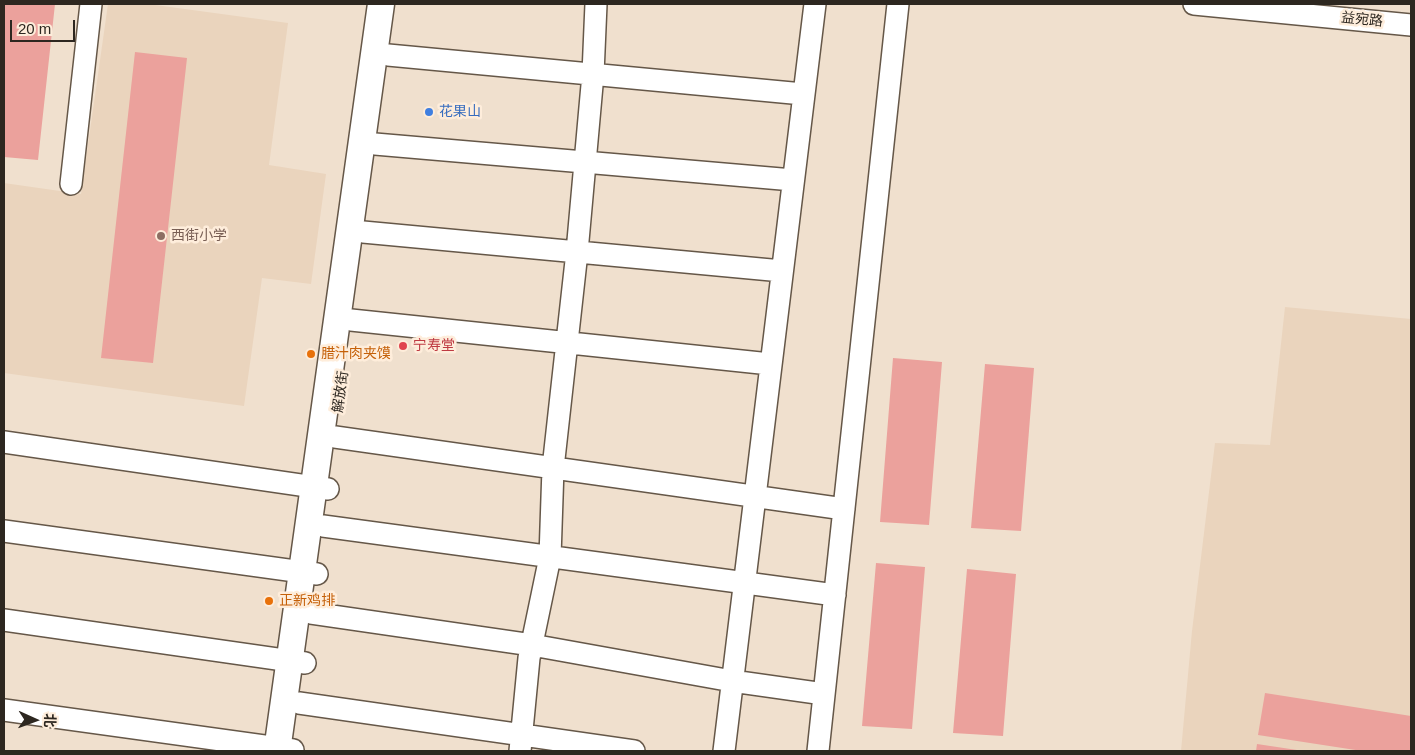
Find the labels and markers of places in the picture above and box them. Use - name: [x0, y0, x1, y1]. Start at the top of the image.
- place label: 花果山: [439, 104, 481, 120]
- marker: 花果山: [423, 106, 435, 118]
- place label: 西街小学: [171, 228, 227, 244]
- marker: 西街小学: [155, 230, 167, 242]
- place label: 宁寿堂: [413, 338, 455, 354]
- marker: 宁寿堂: [397, 340, 409, 352]
- place label: 腊汁肉夹馍: [321, 346, 391, 362]
- marker: 腊汁肉夹馍: [305, 348, 317, 360]
- place label: 正新鸡排: [279, 593, 335, 609]
- marker: 正新鸡排: [263, 595, 275, 607]

